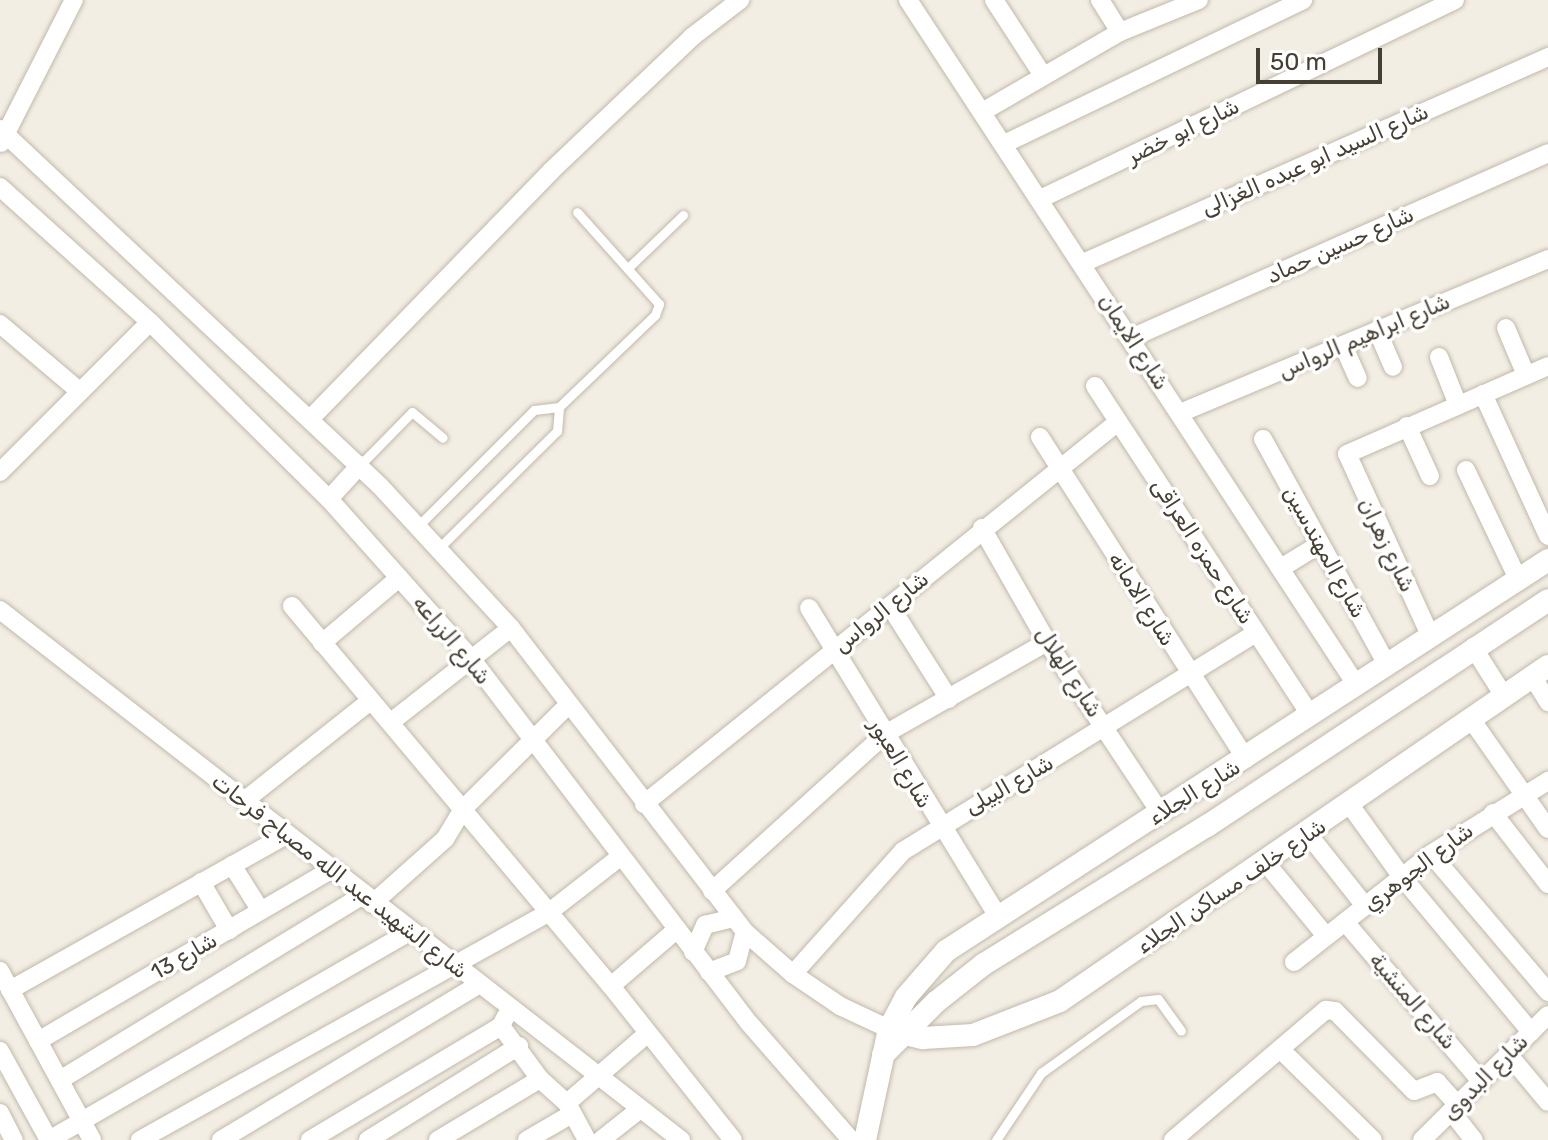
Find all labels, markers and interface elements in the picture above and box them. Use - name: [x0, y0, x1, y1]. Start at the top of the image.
- scale bar: [1260, 32, 1386, 82]
- text: 50 m: [1270, 48, 1327, 76]
- street label: شارع ابو خضر: [1123, 92, 1243, 170]
- street label: شارع السيد ابو عبده الغزالى: [1197, 98, 1433, 222]
- street label: شارع حسين حماد: [1262, 201, 1418, 289]
- street label: شارع ابراهيم الرواس: [1274, 288, 1454, 384]
- street label: شارع الايمان: [1093, 289, 1175, 395]
- street label: شارع حمزه العراقى: [1146, 473, 1260, 629]
- street label: شارع المهندسين: [1278, 482, 1372, 622]
- street label: شارع زهران: [1353, 494, 1421, 596]
- street label: شارع الامانه: [1103, 547, 1181, 651]
- street label: شارع الرواس: [828, 566, 934, 658]
- street label: شارع الزراعه: [407, 590, 497, 690]
- street label: شارع الهلال: [1030, 622, 1108, 722]
- street label: شارع العبور: [864, 713, 938, 813]
- street label: شارع البيلى: [960, 749, 1058, 821]
- street label: شارع الجلاء: [1143, 753, 1245, 831]
- street label: شارع الشهيد عبد الله مصباح فرحات: [207, 768, 473, 984]
- street label: شارع خلف مساكن الجلاء: [1131, 813, 1331, 959]
- street label: شارع الجوهري: [1358, 817, 1478, 917]
- street label: شارع 13: [146, 927, 222, 985]
- street label: شارع المنشية: [1364, 947, 1462, 1055]
- street label: شارع البدوى: [1436, 1028, 1534, 1126]

